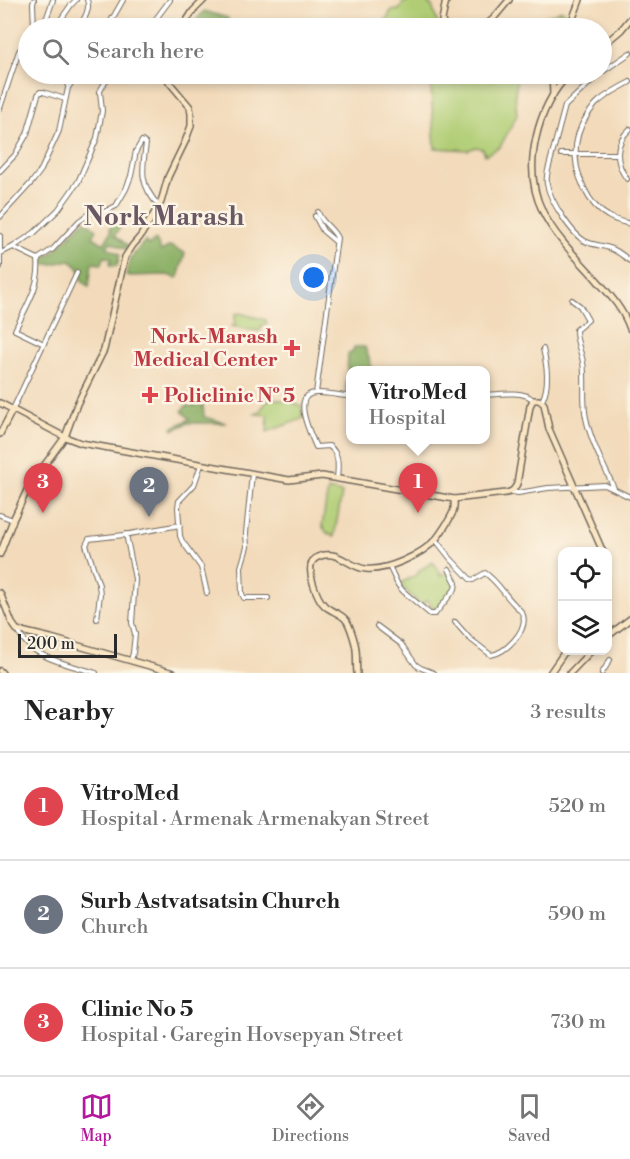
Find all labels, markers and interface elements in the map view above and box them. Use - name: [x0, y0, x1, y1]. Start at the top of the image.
- search box: [18, 18, 612, 84]
- icon: search: [39, 35, 72, 68]
- text: Search here: [87, 38, 204, 65]
- district label: Nork Marash: [84, 201, 244, 233]
- your location: [299, 263, 328, 292]
- place label: Nork-Marash Medical Center: [134, 325, 279, 373]
- marker: Nork-Marash Medical Center: [283, 339, 301, 357]
- popup: [346, 366, 490, 444]
- text: VitroMed: [369, 379, 467, 406]
- place label: Policlinic № 5: [164, 384, 295, 409]
- marker: Policlinic № 5: [141, 386, 159, 404]
- text: Hospital: [369, 406, 446, 431]
- pin: 3: [24, 464, 63, 513]
- pin: 1: [398, 464, 438, 513]
- pin: 2: [130, 468, 168, 517]
- map controls: [558, 547, 612, 655]
- button: locate: [558, 547, 612, 601]
- button: layers: [558, 601, 612, 655]
- scale bar: [18, 631, 117, 658]
- text: 200 m: [27, 634, 75, 654]
- text: Nearby: [24, 696, 114, 728]
- text: 3 results: [530, 700, 606, 725]
- text: VitroMed: [81, 780, 180, 807]
- text: 1: [39, 794, 48, 819]
- text: 520 m: [549, 794, 606, 819]
- text: Hospital · Armenak Armenakyan Street: [81, 807, 430, 832]
- text: Surb Astvatsatsin Church: [81, 888, 340, 915]
- text: 2: [37, 902, 50, 927]
- text: 590 m: [548, 902, 606, 927]
- text: Church: [81, 915, 148, 940]
- text: Clinic No 5: [81, 996, 193, 1023]
- text: 3: [37, 1010, 50, 1035]
- text: 730 m: [550, 1010, 606, 1035]
- text: Hospital · Garegin Hovsepyan Street: [81, 1023, 403, 1048]
- tab: Map: [80, 1090, 113, 1146]
- tab: Directions: [272, 1090, 349, 1146]
- tab: Saved: [508, 1090, 550, 1146]

